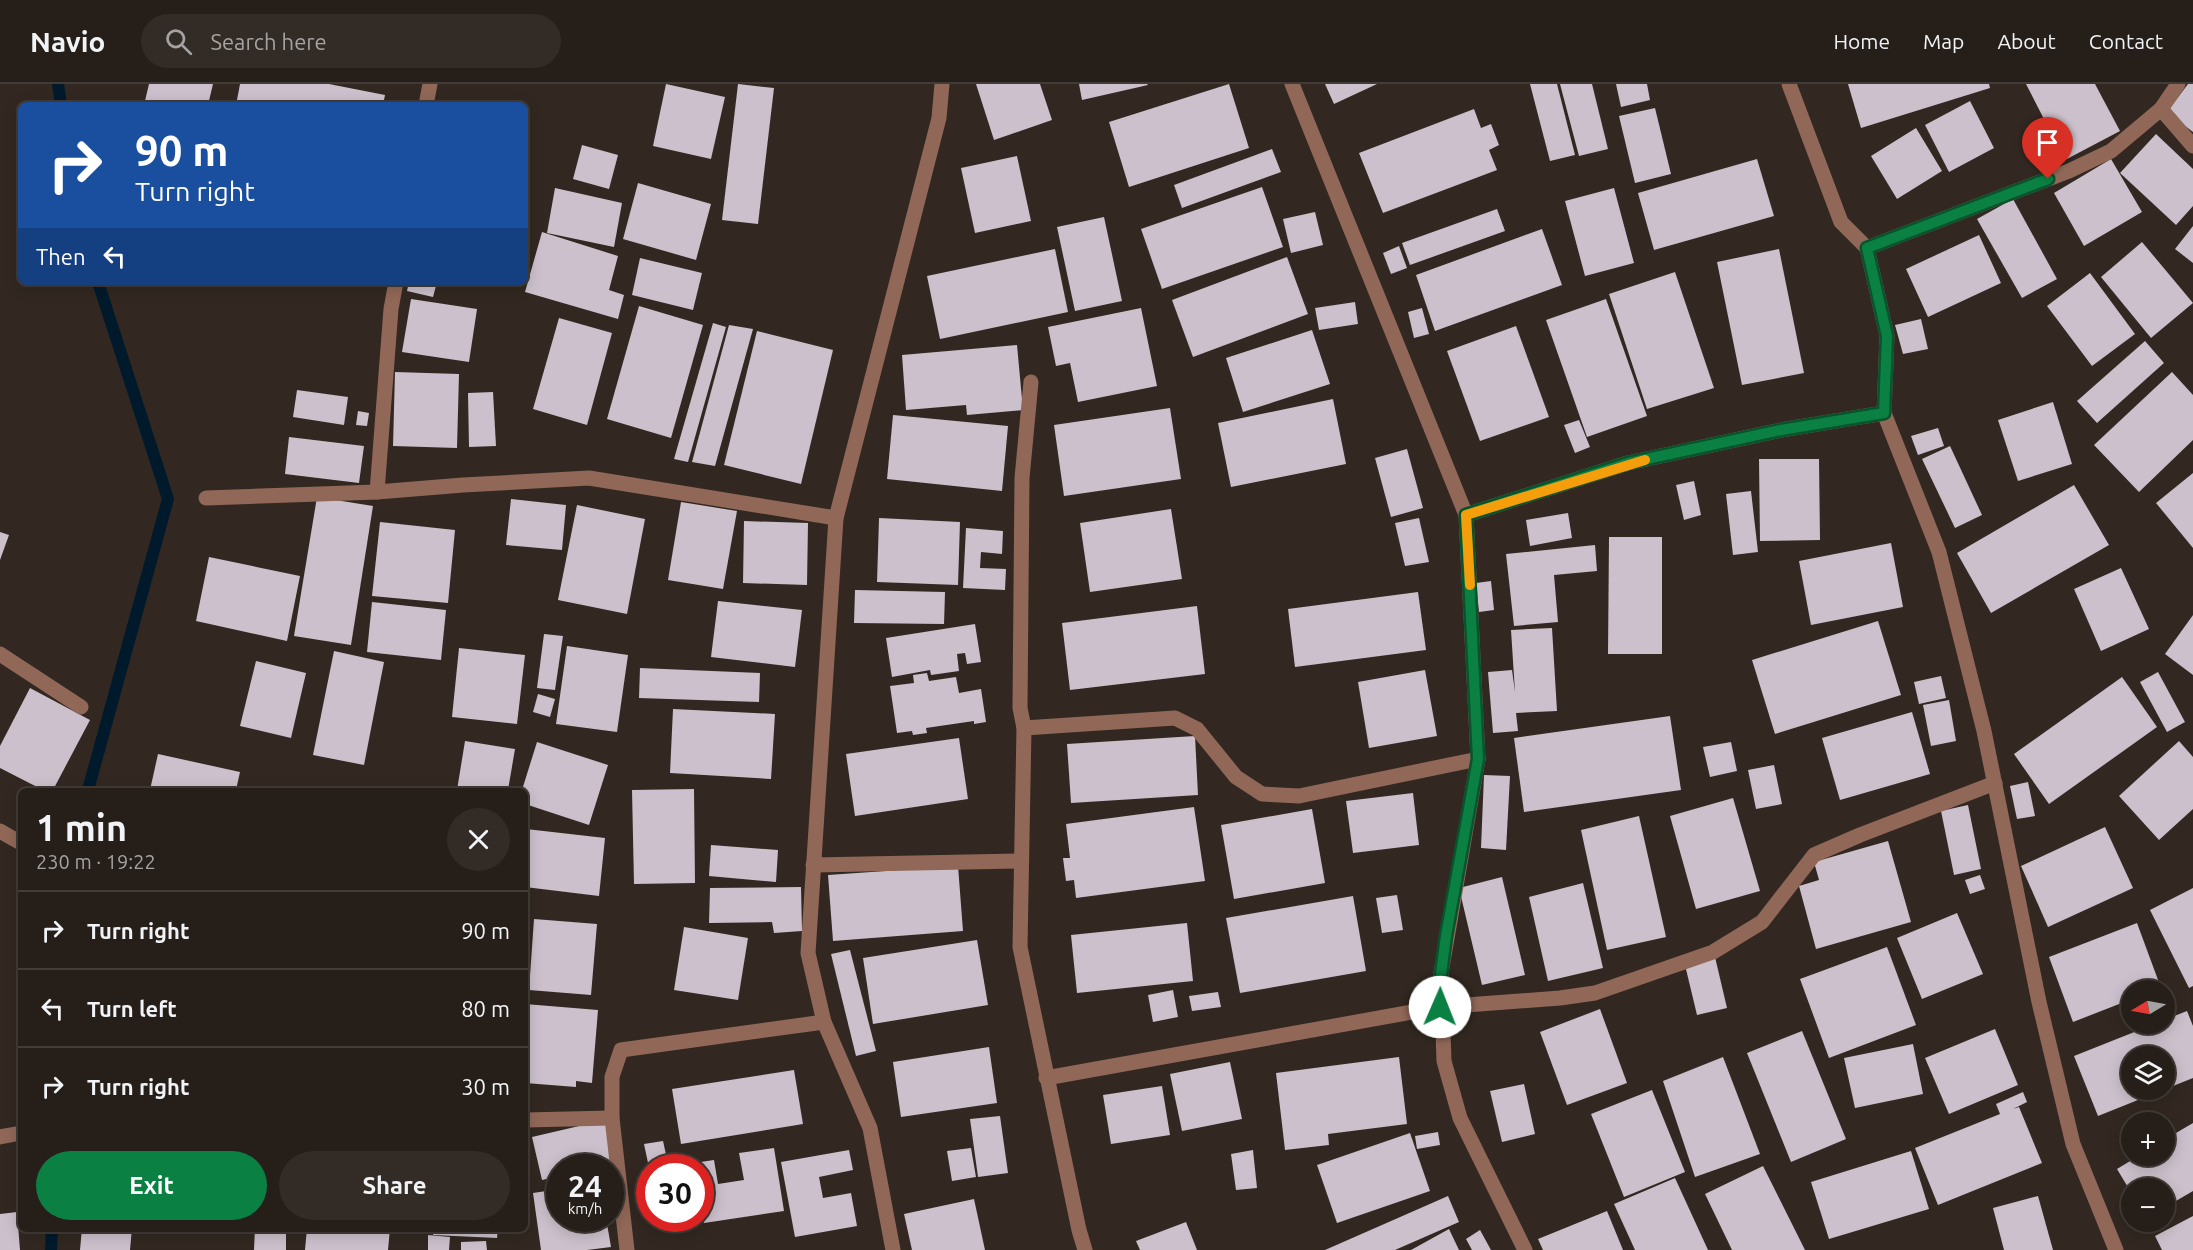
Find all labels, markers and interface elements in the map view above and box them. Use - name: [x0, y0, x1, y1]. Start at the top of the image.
- search box: [141, 14, 561, 68]
- icon: search: [162, 25, 195, 58]
- text: Navio: [30, 26, 105, 57]
- text: Search here: [210, 29, 327, 54]
- text: Home: [1833, 29, 1890, 53]
- text: Map: [1923, 29, 1964, 53]
- text: About: [1997, 29, 2056, 53]
- text: Contact: [2089, 29, 2163, 53]
- pin: [2022, 117, 2073, 179]
- icon: right: [36, 126, 114, 204]
- icon: arrive: [2031, 126, 2064, 159]
- text: 90 m: [135, 127, 229, 174]
- text: Turn right: [135, 176, 255, 206]
- icon: left: [98, 240, 131, 273]
- text: Then: [36, 244, 86, 269]
- text: 1 min: [36, 807, 127, 848]
- button: close: [447, 808, 510, 871]
- text: 230 m · 19:22: [36, 850, 156, 873]
- icon: right: [36, 914, 69, 947]
- text: Turn right: [87, 918, 189, 943]
- text: 90 m: [461, 918, 510, 943]
- position arrow: [1408, 975, 1472, 1039]
- north arrow: [2121, 980, 2175, 1034]
- map controls: [2121, 980, 2175, 1232]
- icon: left: [36, 992, 69, 1025]
- text: Turn left: [87, 996, 177, 1021]
- text: 80 m: [461, 996, 510, 1021]
- button: layers: [2121, 1046, 2175, 1100]
- icon: right: [36, 1070, 69, 1103]
- text: Turn right: [87, 1074, 189, 1099]
- text: 30 m: [461, 1074, 510, 1099]
- button: +: [2121, 1112, 2175, 1166]
- button: Exit: [36, 1151, 267, 1220]
- button: Share: [279, 1151, 510, 1220]
- speed limit sign: 30: [636, 1154, 714, 1232]
- text: 24: [568, 1169, 602, 1203]
- button: −: [2121, 1178, 2175, 1232]
- text: km/h: [568, 1200, 602, 1217]

